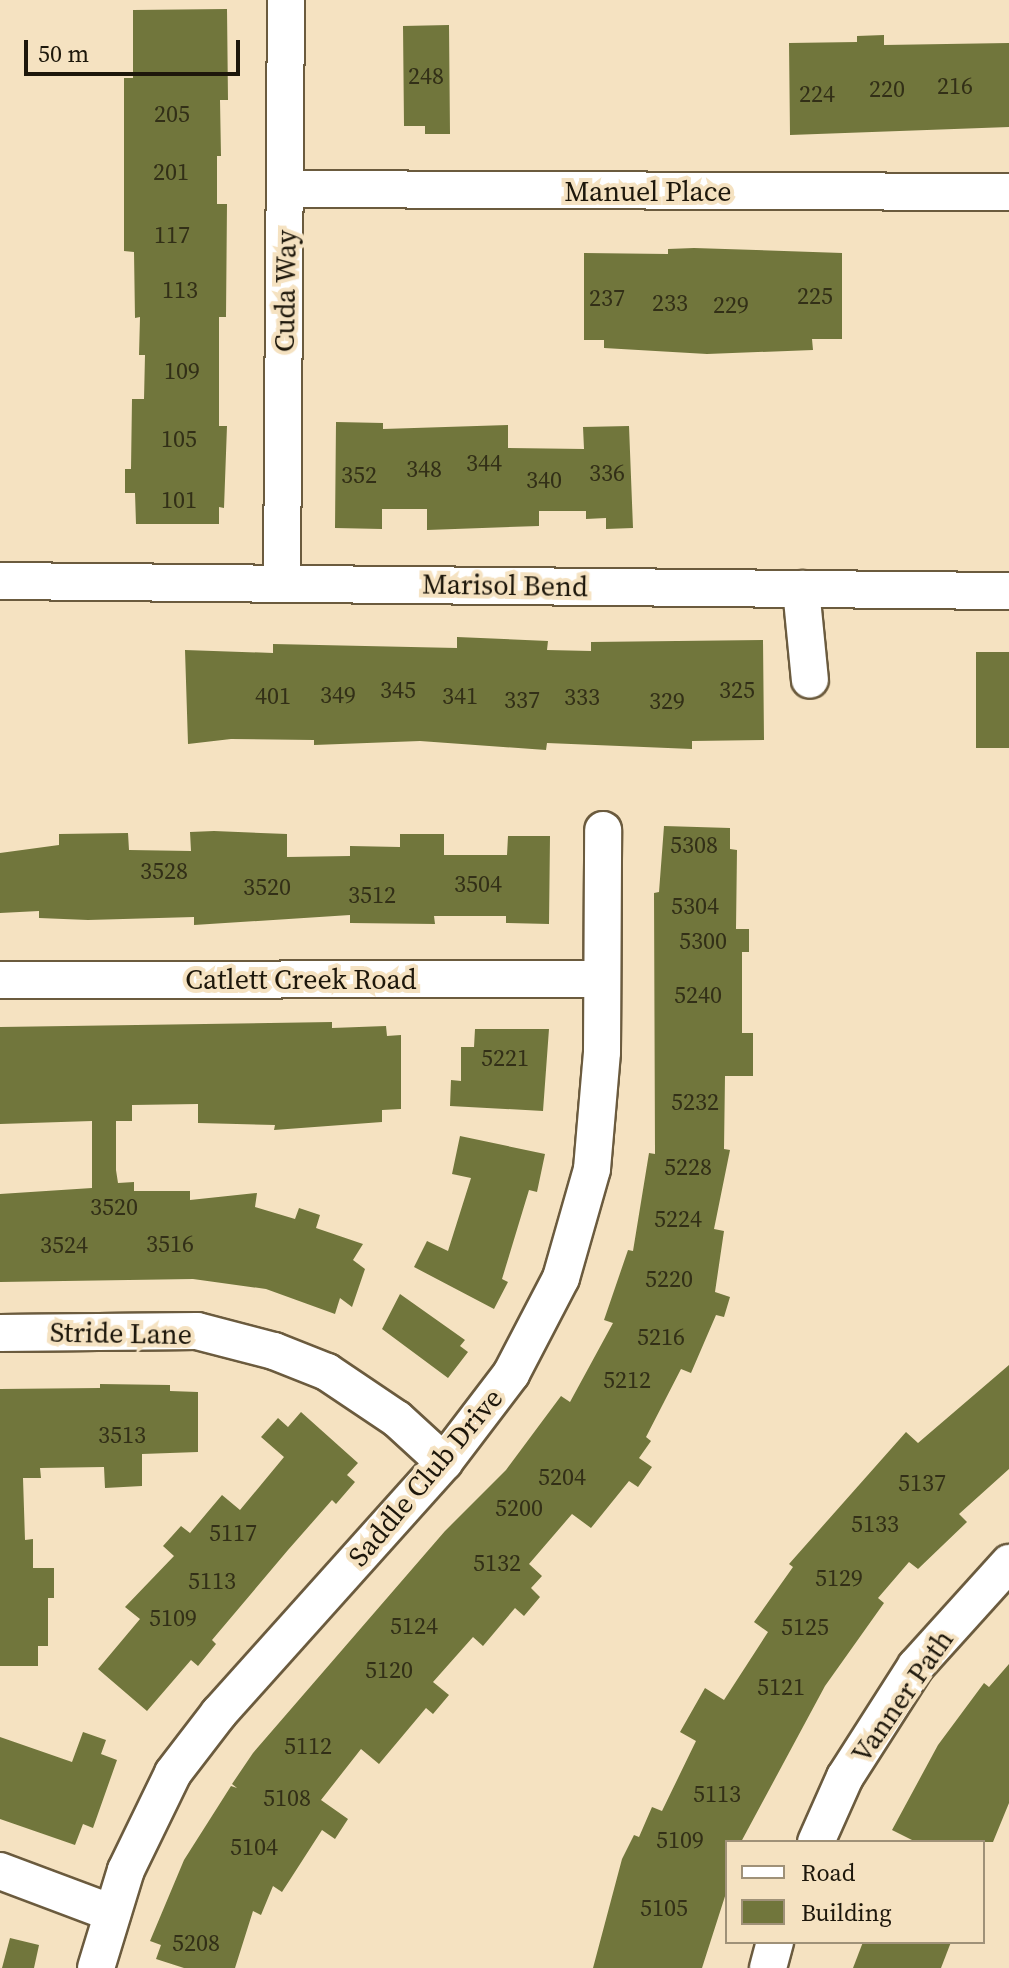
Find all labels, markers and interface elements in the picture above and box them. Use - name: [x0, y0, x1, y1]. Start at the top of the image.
- scale bar: [28, 24, 244, 74]
- text: 50 m: [38, 37, 89, 70]
- house number: 248: [408, 62, 444, 90]
- house number: 216: [937, 72, 973, 100]
- house number: 220: [869, 75, 905, 103]
- house number: 224: [799, 80, 835, 108]
- house number: 205: [154, 100, 190, 128]
- house number: 201: [153, 158, 189, 186]
- street label: Manuel Place: [564, 174, 732, 208]
- house number: 117: [154, 221, 190, 249]
- street label: Cuda Way: [267, 229, 303, 353]
- house number: 113: [162, 276, 198, 304]
- house number: 225: [797, 282, 833, 310]
- house number: 237: [589, 284, 625, 312]
- house number: 233: [652, 289, 688, 317]
- house number: 229: [713, 291, 749, 319]
- house number: 109: [164, 357, 200, 385]
- house number: 105: [161, 425, 197, 453]
- house number: 344: [466, 449, 502, 477]
- house number: 348: [406, 455, 442, 483]
- house number: 336: [589, 459, 625, 487]
- house number: 352: [341, 461, 377, 489]
- house number: 340: [526, 466, 562, 494]
- house number: 101: [161, 486, 197, 514]
- street label: Marisol Bend: [422, 567, 588, 603]
- house number: 345: [380, 676, 416, 704]
- house number: 325: [719, 676, 755, 704]
- house number: 349: [320, 681, 356, 709]
- house number: 401: [255, 682, 291, 710]
- house number: 341: [442, 682, 478, 710]
- house number: 333: [564, 683, 600, 711]
- house number: 337: [504, 686, 540, 714]
- house number: 329: [649, 687, 685, 715]
- house number: 5308: [670, 831, 718, 859]
- house number: 3528: [140, 857, 188, 885]
- house number: 3504: [454, 870, 502, 898]
- house number: 3520: [243, 873, 291, 901]
- house number: 3512: [348, 881, 396, 909]
- house number: 5304: [671, 892, 719, 920]
- house number: 5300: [679, 927, 727, 955]
- street label: Catlett Creek Road: [185, 962, 417, 996]
- house number: 5240: [674, 981, 722, 1009]
- house number: 5221: [481, 1044, 529, 1072]
- house number: 5232: [671, 1088, 719, 1116]
- house number: 5228: [664, 1153, 712, 1181]
- house number: 3520: [90, 1193, 138, 1221]
- house number: 5224: [654, 1205, 702, 1233]
- house number: 3516: [146, 1230, 194, 1258]
- house number: 3524: [40, 1231, 88, 1259]
- house number: 5220: [645, 1265, 693, 1293]
- street label: Stride Lane: [50, 1315, 192, 1351]
- house number: 5216: [637, 1323, 685, 1351]
- house number: 5212: [603, 1366, 651, 1394]
- street label: Saddle Club Drive: [341, 1381, 509, 1573]
- house number: 3513: [98, 1421, 146, 1449]
- house number: 5204: [538, 1463, 586, 1491]
- house number: 5137: [898, 1469, 946, 1497]
- house number: 5200: [495, 1494, 543, 1522]
- house number: 5133: [851, 1510, 899, 1538]
- house number: 5117: [209, 1519, 257, 1547]
- house number: 5132: [473, 1549, 521, 1577]
- house number: 5129: [815, 1564, 863, 1592]
- house number: 5113: [188, 1567, 236, 1595]
- house number: 5109: [149, 1604, 197, 1632]
- house number: 5124: [390, 1612, 438, 1640]
- house number: 5125: [781, 1613, 829, 1641]
- street label: Vanner Path: [844, 1623, 960, 1769]
- house number: 5120: [365, 1656, 413, 1684]
- house number: 5121: [757, 1673, 805, 1701]
- house number: 5112: [284, 1732, 332, 1760]
- house number: 5113: [693, 1780, 741, 1808]
- house number: 5108: [263, 1784, 311, 1812]
- house number: 5109: [656, 1826, 704, 1854]
- house number: 5104: [230, 1833, 278, 1861]
- legend: [725, 1840, 985, 1944]
- text: Road: [801, 1856, 855, 1889]
- house number: 5105: [640, 1894, 688, 1922]
- text: Building: [801, 1896, 892, 1929]
- house number: 5208: [172, 1929, 220, 1957]

